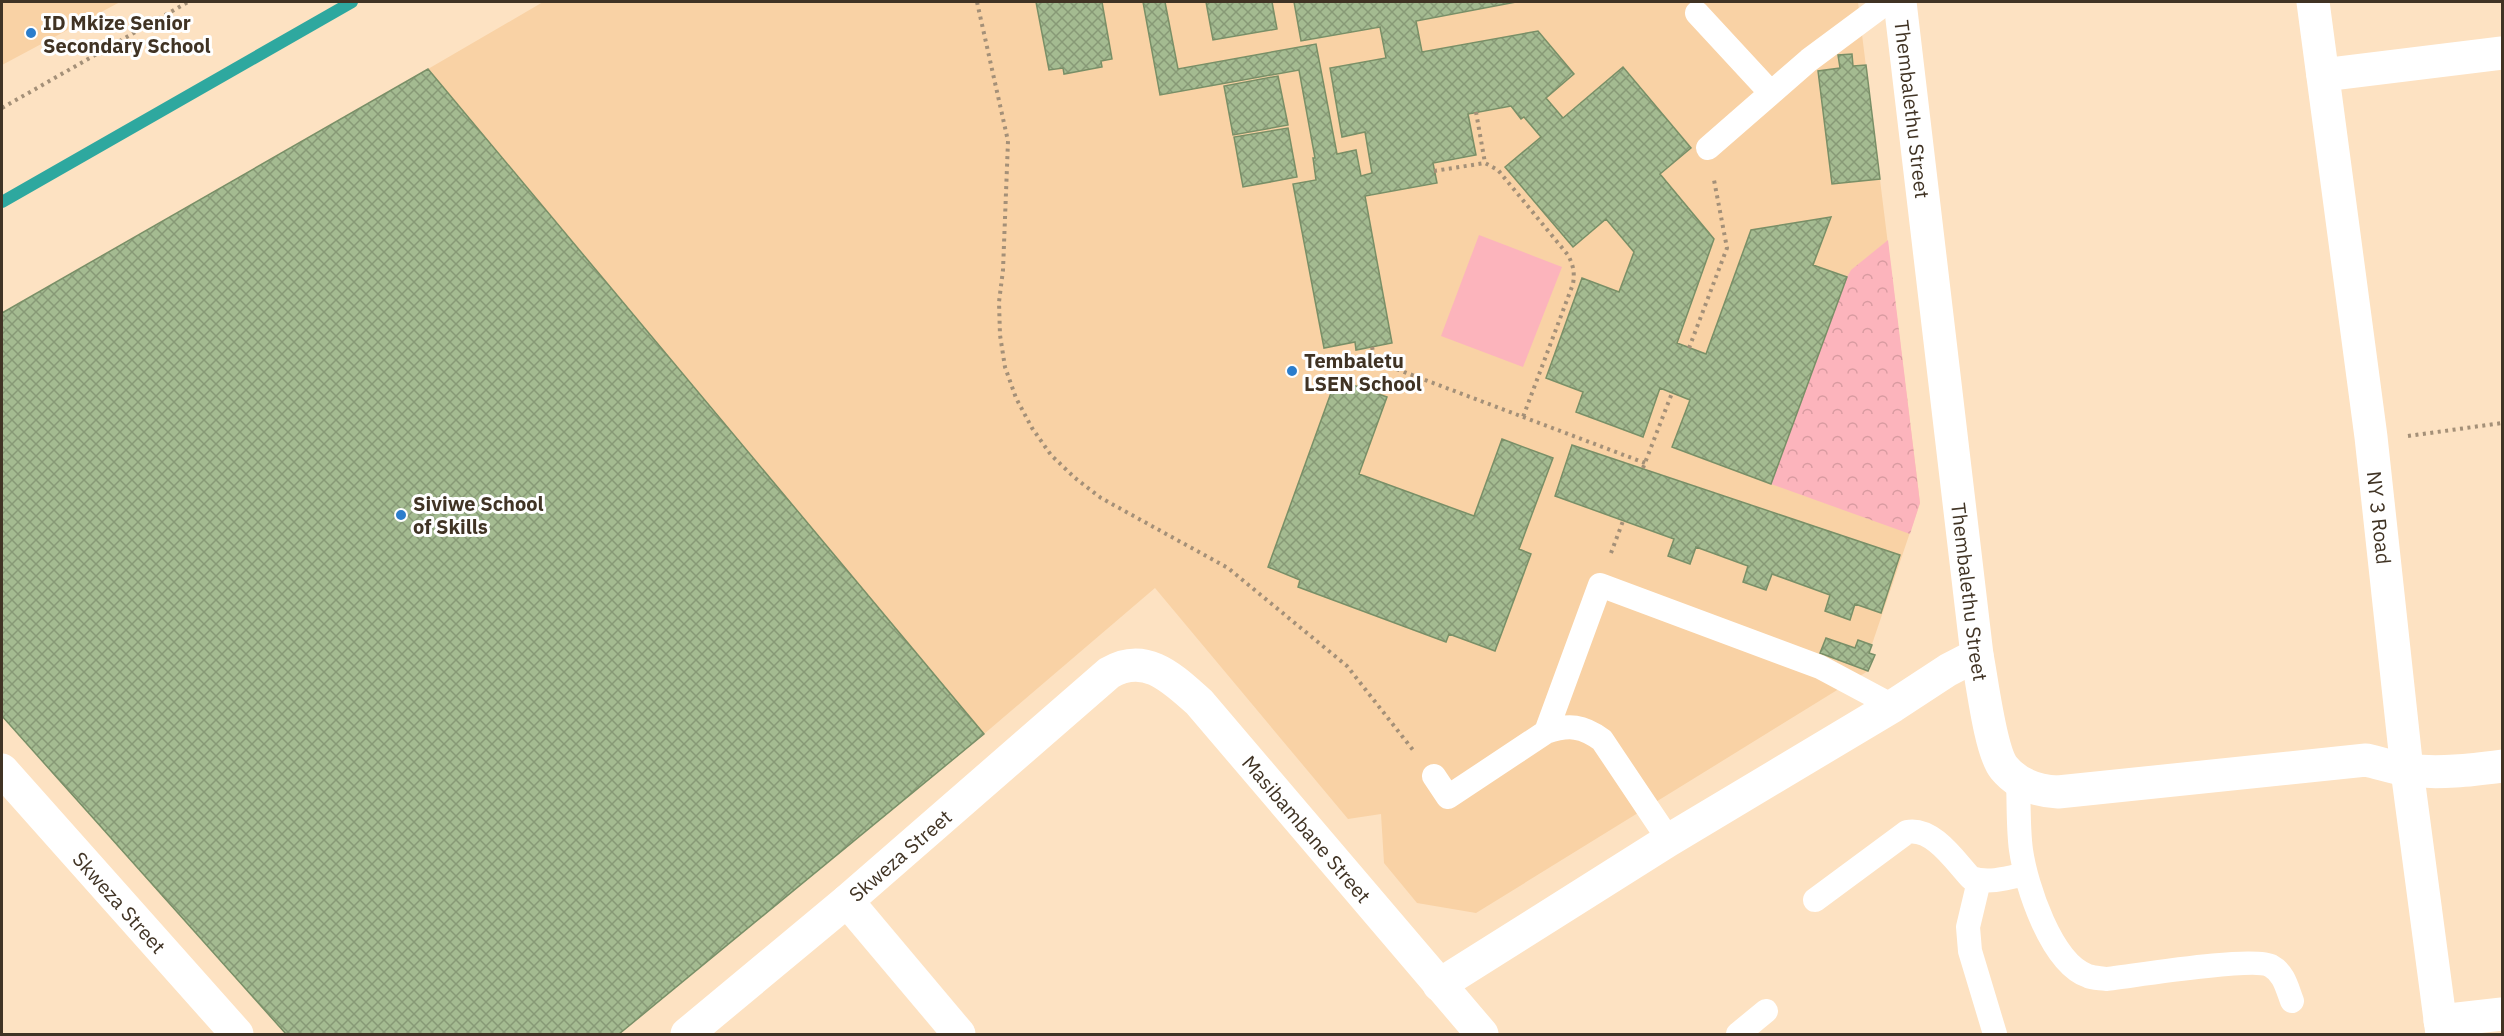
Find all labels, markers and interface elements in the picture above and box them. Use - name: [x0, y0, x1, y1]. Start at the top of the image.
- place label: ID Mkize Senior Secondary School: [43, 9, 211, 59]
- street label: Thembalethu Street: [1889, 19, 1937, 200]
- marker: ID Mkize Senior Secondary School: [24, 26, 38, 40]
- place label: Tembaletu LSEN School: [1304, 347, 1422, 397]
- marker: Tembaletu LSEN School: [1285, 364, 1299, 378]
- street label: NY 3 Road: [2361, 470, 2398, 566]
- place label: Siviwe School of Skills: [413, 490, 544, 540]
- street label: Thembalethu Street: [1946, 501, 1995, 683]
- marker: Siviwe School of Skills: [394, 508, 408, 522]
- street label: Masibambane Street: [1236, 749, 1378, 908]
- street label: Skweza Street: [843, 803, 957, 907]
- street label: Skweza Street: [67, 845, 172, 959]

